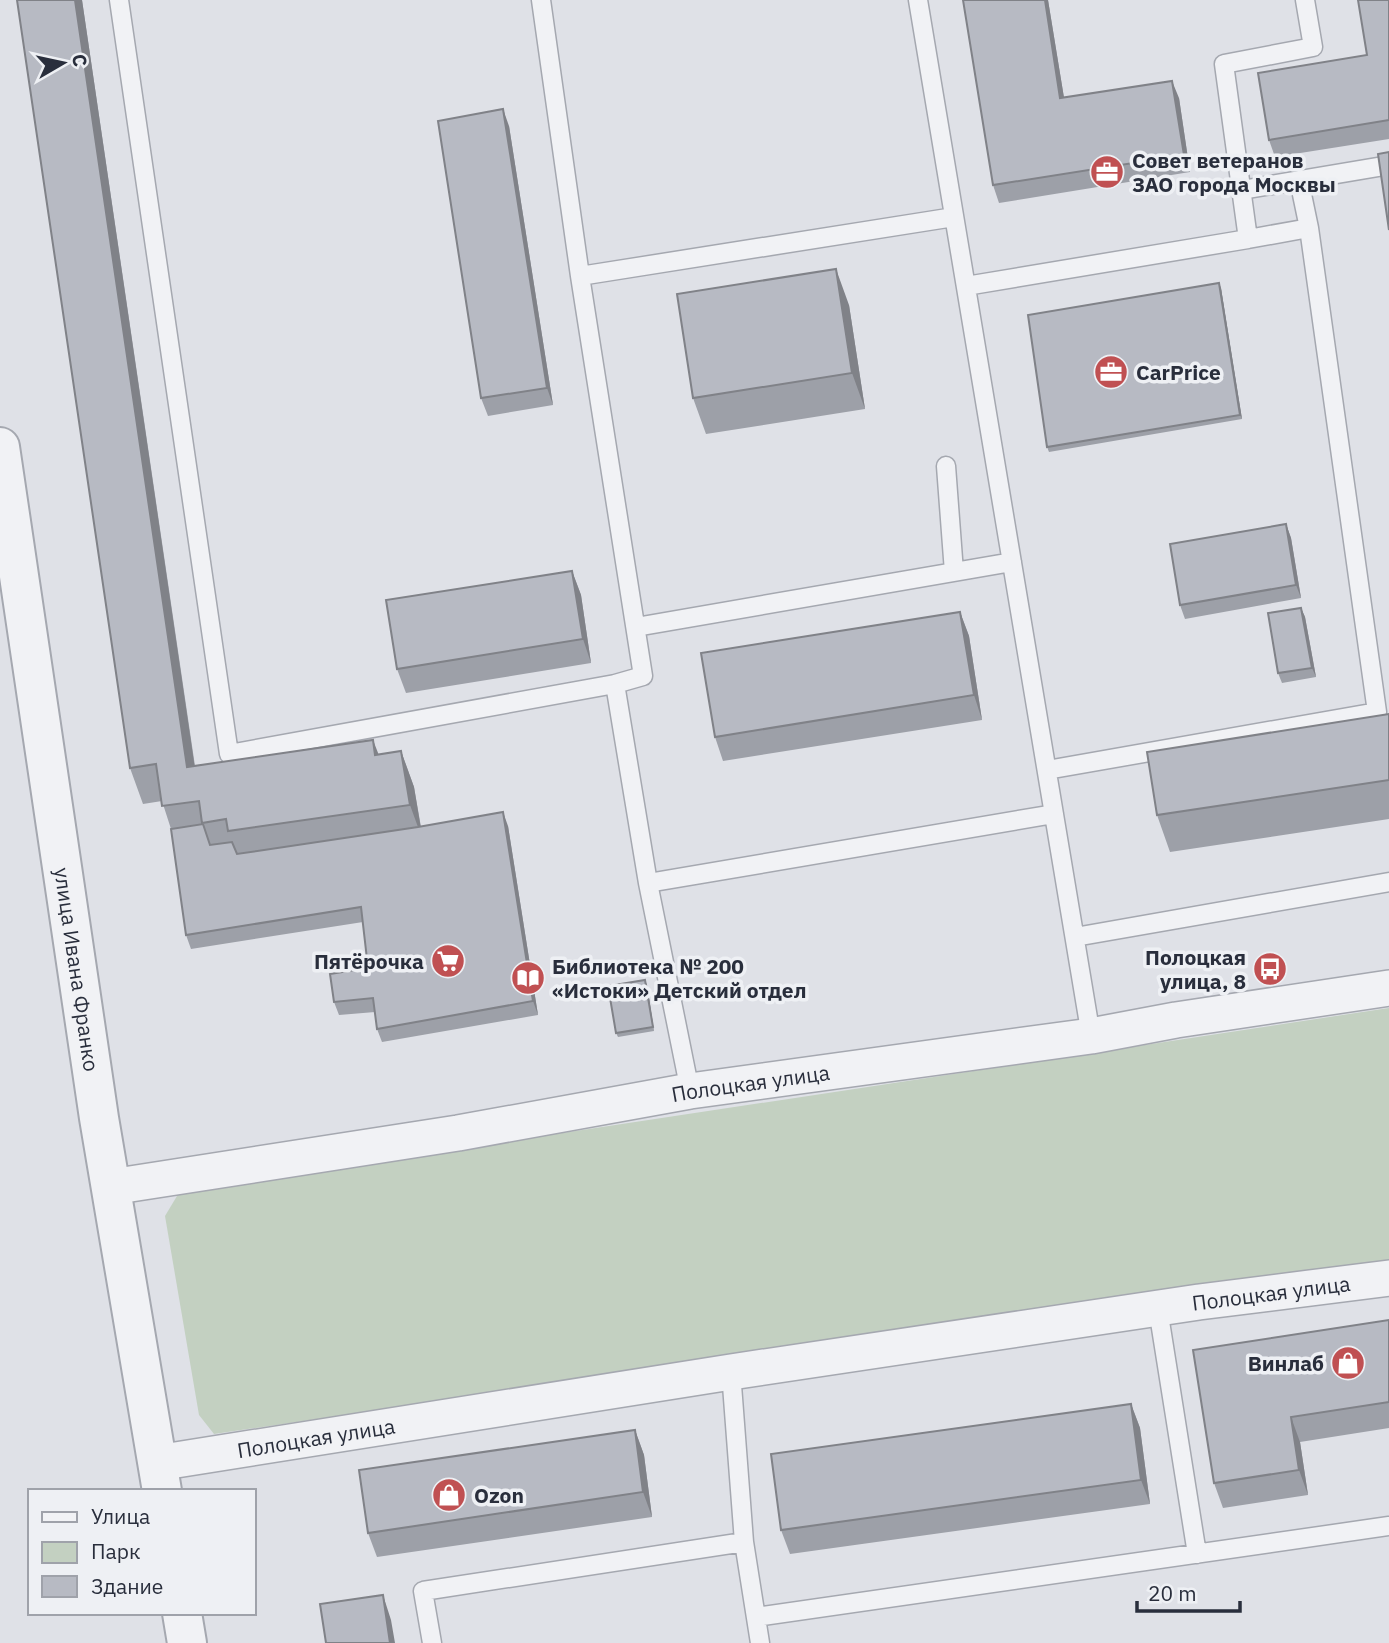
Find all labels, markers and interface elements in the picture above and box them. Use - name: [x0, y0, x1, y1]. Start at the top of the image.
- north arrow: [28, 28, 98, 98]
- text: С: [67, 52, 93, 68]
- place label: Совет ветеранов ЗАО города Москвы: [1132, 146, 1336, 198]
- office icon: Совет ветеранов ЗАО города Москвы: [1088, 153, 1126, 191]
- office icon: CarPrice: [1092, 353, 1130, 391]
- place label: CarPrice: [1136, 358, 1221, 386]
- street label: улица Ивана Франко: [48, 865, 106, 1073]
- supermarket icon: Пятёрочка: [429, 942, 467, 980]
- place label: Полоцкая улица, 8: [1145, 943, 1246, 995]
- place label: Пятёрочка: [314, 947, 424, 975]
- bus stop icon: Полоцкая улица, 8: [1251, 950, 1289, 988]
- place label: Библиотека № 200 «Истоки» Детский отдел: [552, 952, 806, 1004]
- library icon: Библиотека № 200 «Истоки» Детский отдел: [509, 959, 547, 997]
- street label: Полоцкая улица: [669, 1058, 831, 1108]
- street label: Полоцкая улица: [1190, 1269, 1352, 1317]
- shop icon: Винлаб: [1329, 1344, 1367, 1382]
- place label: Винлаб: [1248, 1349, 1324, 1377]
- street label: Полоцкая улица: [235, 1411, 397, 1464]
- shop icon: Ozon: [430, 1476, 468, 1514]
- place label: Ozon: [474, 1481, 524, 1509]
- legend: [28, 1489, 256, 1615]
- text: Улица: [91, 1502, 150, 1530]
- text: Парк: [91, 1537, 141, 1565]
- scale bar: [1137, 1570, 1240, 1614]
- text: Здание: [91, 1572, 163, 1600]
- text: 20 m: [1148, 1579, 1197, 1607]

